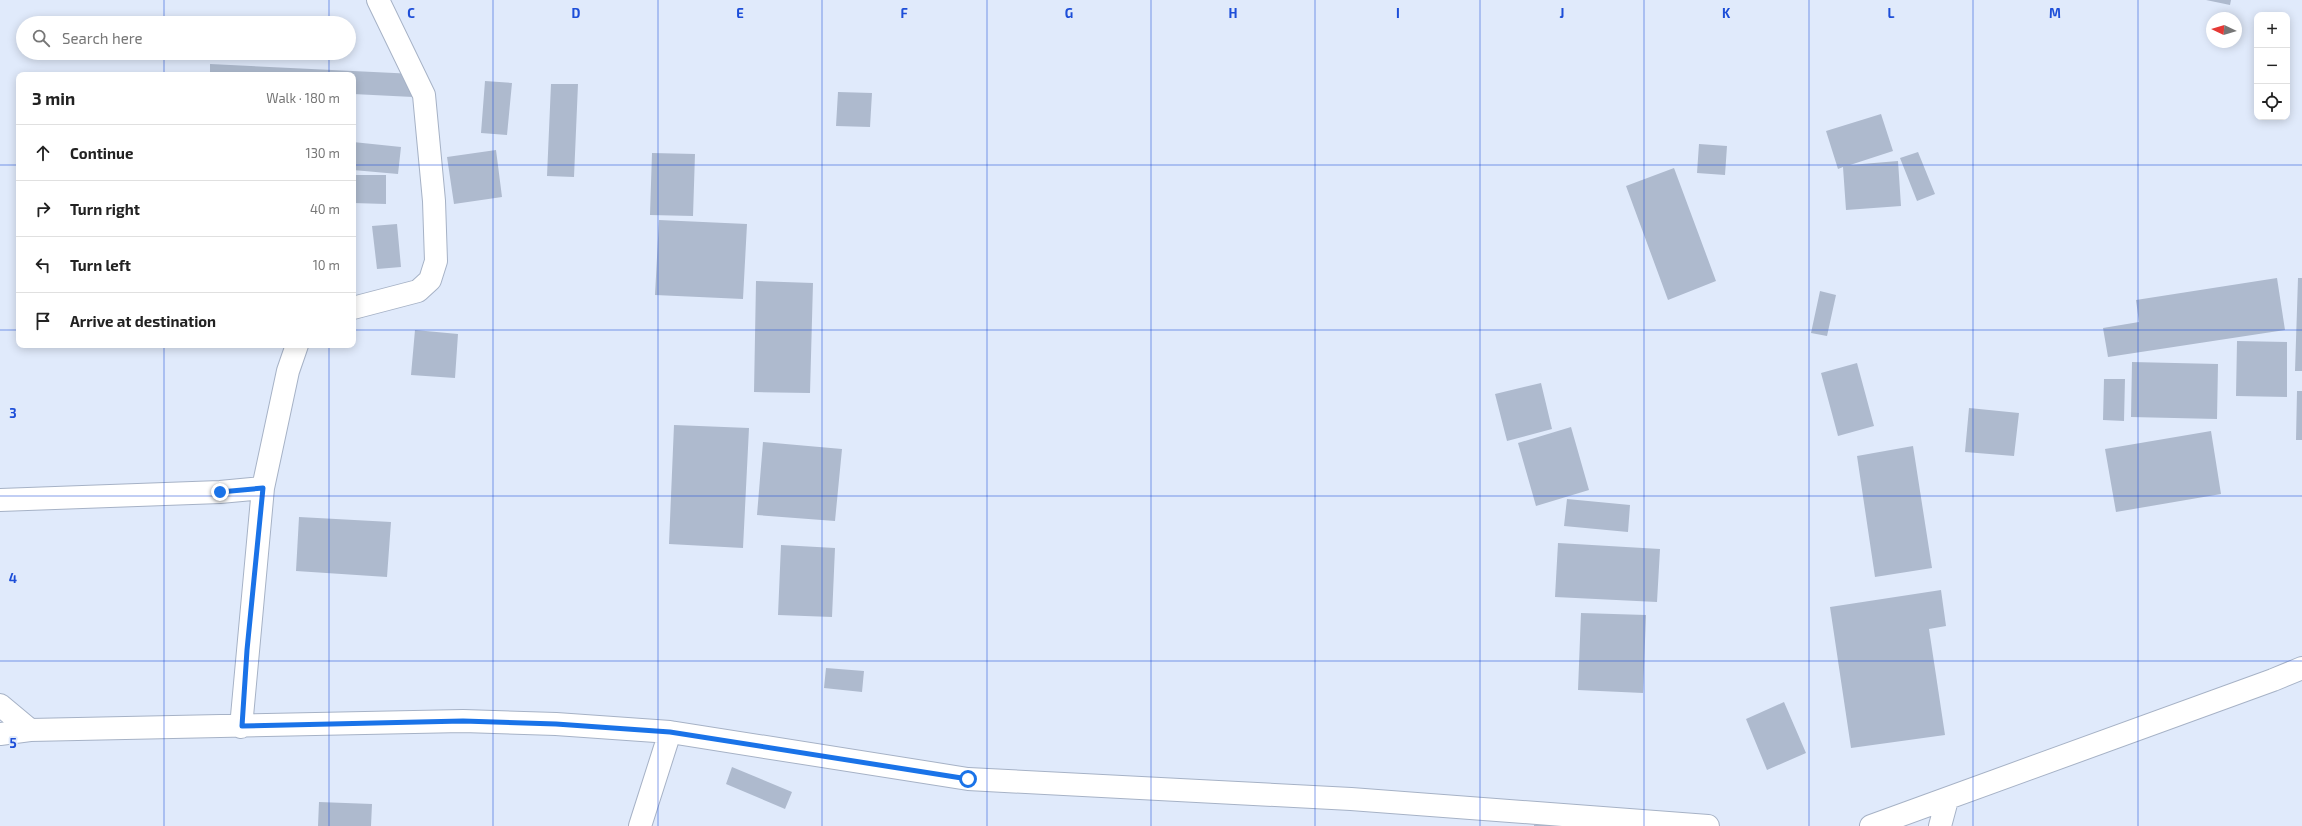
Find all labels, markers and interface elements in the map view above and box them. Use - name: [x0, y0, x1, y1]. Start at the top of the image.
- text: C: [407, 5, 415, 21]
- text: D: [572, 5, 581, 21]
- text: E: [736, 5, 744, 21]
- text: F: [900, 5, 908, 21]
- text: G: [1065, 5, 1073, 21]
- text: H: [1229, 5, 1238, 21]
- text: I: [1396, 5, 1400, 21]
- text: J: [1560, 5, 1564, 21]
- text: K: [1722, 5, 1731, 21]
- text: L: [1888, 5, 1895, 21]
- text: M: [2049, 5, 2061, 21]
- north arrow: [2206, 12, 2242, 48]
- map controls: [2254, 12, 2290, 120]
- button: +: [2254, 12, 2290, 48]
- search box: [16, 16, 356, 60]
- icon: search: [30, 27, 52, 49]
- text: Search here: [62, 29, 143, 47]
- button: −: [2254, 48, 2290, 84]
- button: locate: [2254, 84, 2290, 120]
- text: 3 min: [32, 88, 75, 108]
- text: Walk · 180 m: [266, 90, 340, 106]
- icon: ahead: [32, 142, 54, 164]
- text: Continue: [70, 144, 133, 162]
- text: 130 m: [305, 145, 340, 161]
- icon: right: [32, 198, 54, 220]
- text: Turn right: [70, 200, 140, 218]
- text: 40 m: [310, 201, 340, 217]
- icon: left: [32, 254, 54, 276]
- text: Turn left: [70, 256, 131, 274]
- text: 10 m: [313, 257, 340, 273]
- icon: arrive: [32, 310, 54, 332]
- text: Arrive at destination: [70, 312, 216, 330]
- text: 3: [9, 405, 17, 421]
- route end: [211, 483, 229, 501]
- text: 4: [9, 570, 17, 586]
- text: 5: [9, 735, 17, 751]
- route start: [959, 770, 977, 788]

